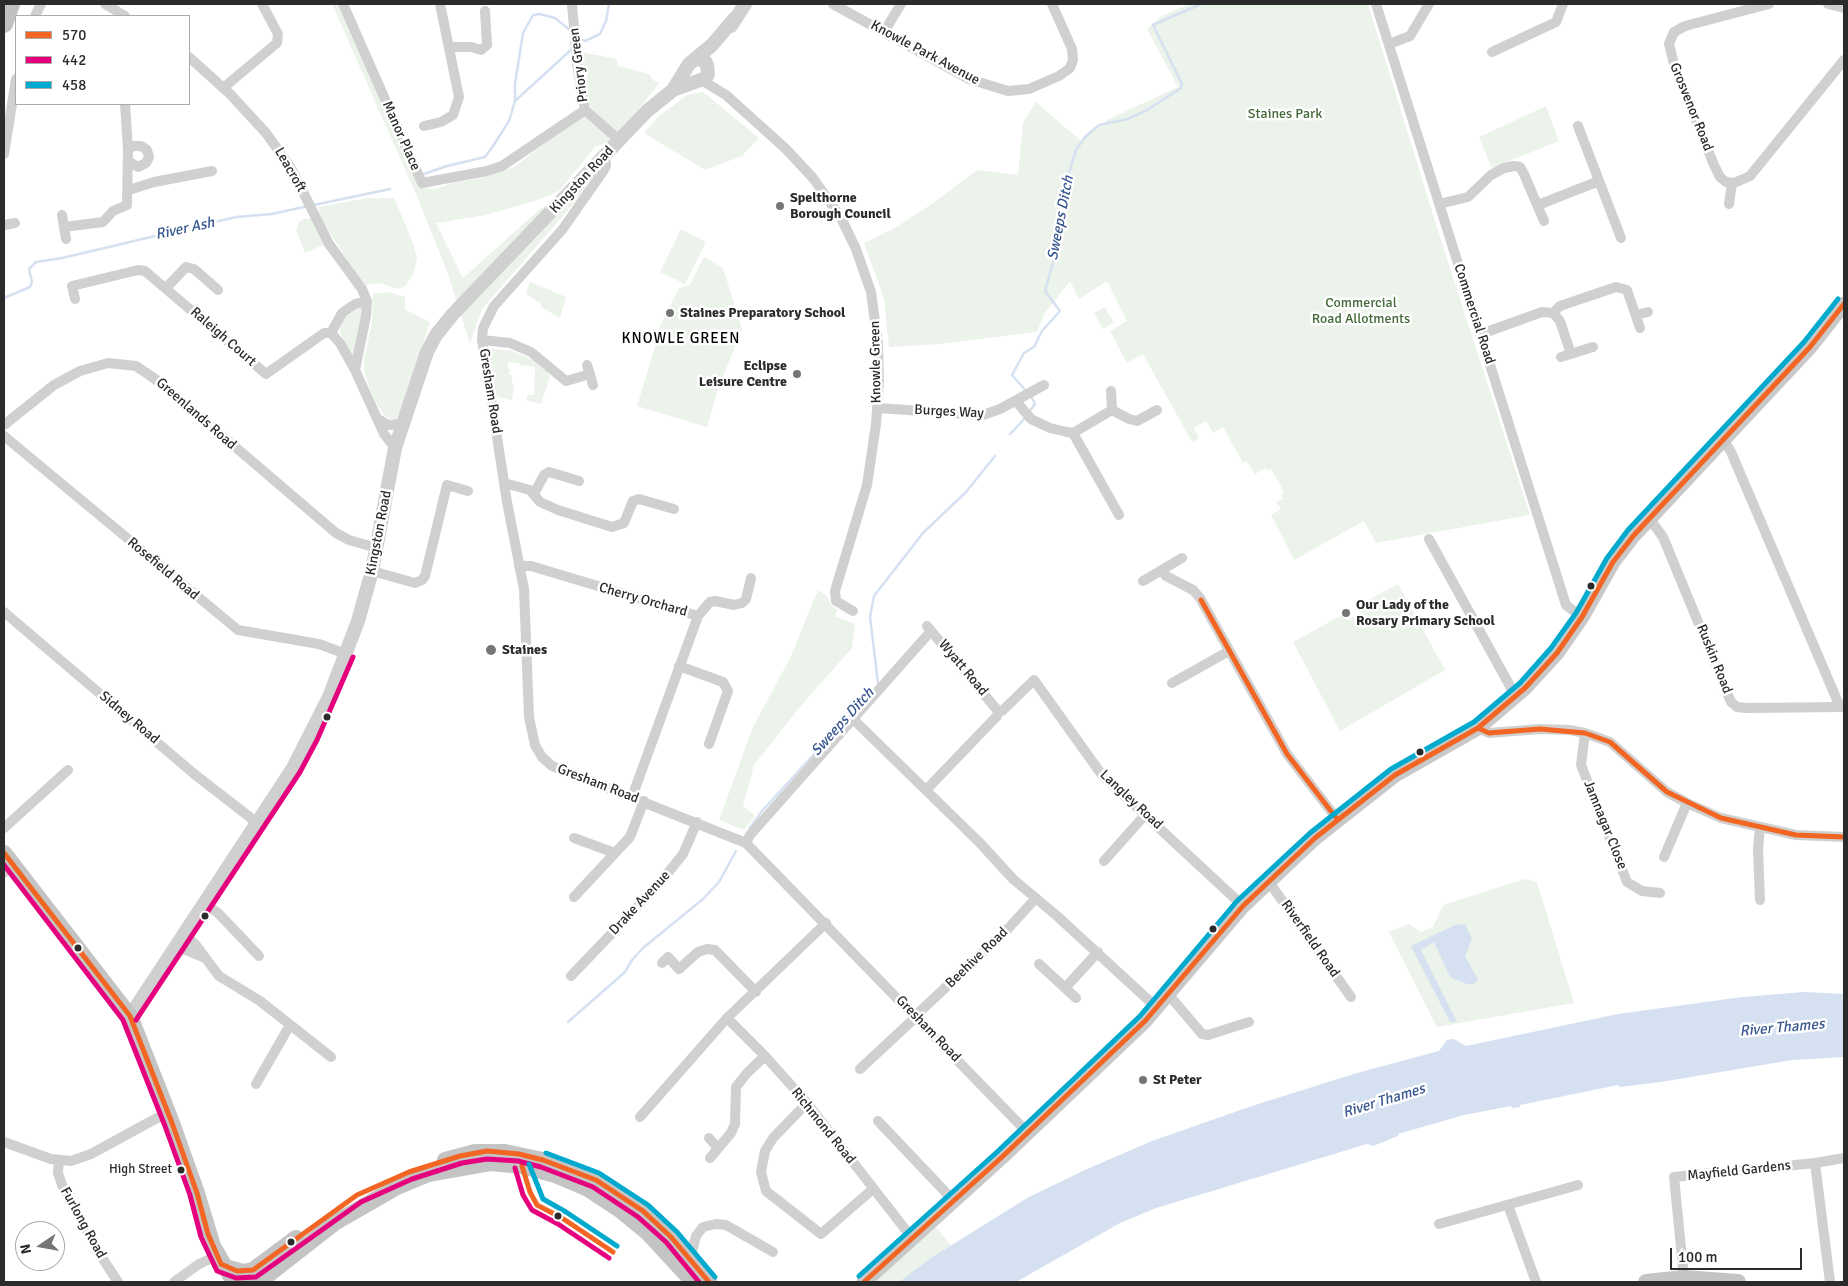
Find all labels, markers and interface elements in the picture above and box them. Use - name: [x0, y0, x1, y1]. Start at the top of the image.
- legend: [15, 15, 190, 105]
- street label: Knowle Park Avenue: [868, 17, 982, 89]
- text: 570: [62, 26, 86, 44]
- street label: Priory Green: [566, 27, 592, 103]
- text: 442: [62, 51, 86, 69]
- street label: Grosvenor Road: [1666, 60, 1716, 154]
- text: 458: [62, 76, 86, 94]
- street label: Manor Place: [378, 99, 424, 173]
- park label: Staines Park: [1248, 106, 1322, 122]
- street label: Kingston Road: [547, 143, 617, 217]
- street label: Leacroft: [271, 145, 309, 195]
- water label: Sweeps Ditch: [1044, 174, 1078, 262]
- place label: Spelthorne Borough Council: [790, 190, 891, 222]
- marker: Spelthorne Borough Council: [774, 200, 786, 212]
- water label: River Ash: [154, 214, 216, 244]
- street label: Commercial Road: [1450, 262, 1498, 366]
- park label: Commercial Road Allotments: [1312, 295, 1410, 328]
- street label: Raleigh Court: [187, 304, 259, 370]
- place label: Staines Preparatory School: [680, 305, 846, 321]
- marker: Staines Preparatory School: [664, 307, 676, 319]
- street label: Knowle Green: [867, 320, 885, 404]
- district label: KNOWLE GREEN: [620, 330, 742, 348]
- street label: Gresham Road: [475, 347, 505, 435]
- place label: Eclipse Leisure Centre: [699, 358, 787, 391]
- marker: Eclipse Leisure Centre: [791, 368, 803, 380]
- street label: Greenlands Road: [152, 375, 240, 453]
- street label: Burges Way: [914, 402, 984, 422]
- street label: Kingston Road: [363, 489, 395, 577]
- street label: Rosefield Road: [124, 534, 202, 604]
- street label: Cherry Orchard: [597, 579, 689, 621]
- unlabelled marker: [1586, 581, 1596, 591]
- place label: Our Lady of the Rosary Primary School: [1356, 597, 1495, 630]
- marker: Our Lady of the Rosary Primary School: [1340, 607, 1352, 619]
- street label: Ruskin Road: [1692, 622, 1736, 696]
- street label: Wyatt Road: [935, 637, 991, 699]
- place label: Staines: [502, 642, 547, 658]
- marker: Staines: [484, 643, 498, 657]
- water label: Sweeps Ditch: [808, 684, 878, 760]
- street label: Sidney Road: [96, 688, 162, 748]
- unlabelled marker: [322, 712, 332, 722]
- unlabelled marker: [1415, 747, 1425, 757]
- street label: Gresham Road: [555, 761, 641, 807]
- street label: Langley Road: [1096, 767, 1166, 833]
- street label: Jamnagar Close: [1580, 778, 1630, 872]
- street label: Drake Avenue: [606, 867, 674, 939]
- street label: Riverfield Road: [1277, 897, 1343, 981]
- unlabelled marker: [200, 911, 210, 921]
- street label: Beehive Road: [942, 924, 1012, 992]
- unlabelled marker: [1208, 924, 1218, 934]
- unlabelled marker: [73, 943, 83, 953]
- street label: Gresham Road: [892, 992, 964, 1066]
- water label: River Thames: [1739, 1015, 1825, 1041]
- place label: St Peter: [1153, 1072, 1202, 1088]
- marker: St Peter: [1137, 1074, 1149, 1086]
- water label: River Thames: [1341, 1080, 1427, 1122]
- street label: Richmond Road: [787, 1085, 859, 1167]
- street label: Mayfield Gardens: [1686, 1157, 1792, 1185]
- place label: High Street: [109, 1162, 172, 1178]
- marker: High Street: [176, 1165, 186, 1175]
- street label: Furlong Road: [56, 1184, 110, 1262]
- unlabelled marker: [553, 1211, 563, 1221]
- north arrow: [15, 1221, 65, 1271]
- unlabelled marker: [286, 1237, 296, 1247]
- scale bar: [1673, 1238, 1806, 1270]
- text: N: [16, 1242, 35, 1256]
- text: 100 m: [1678, 1248, 1718, 1266]

